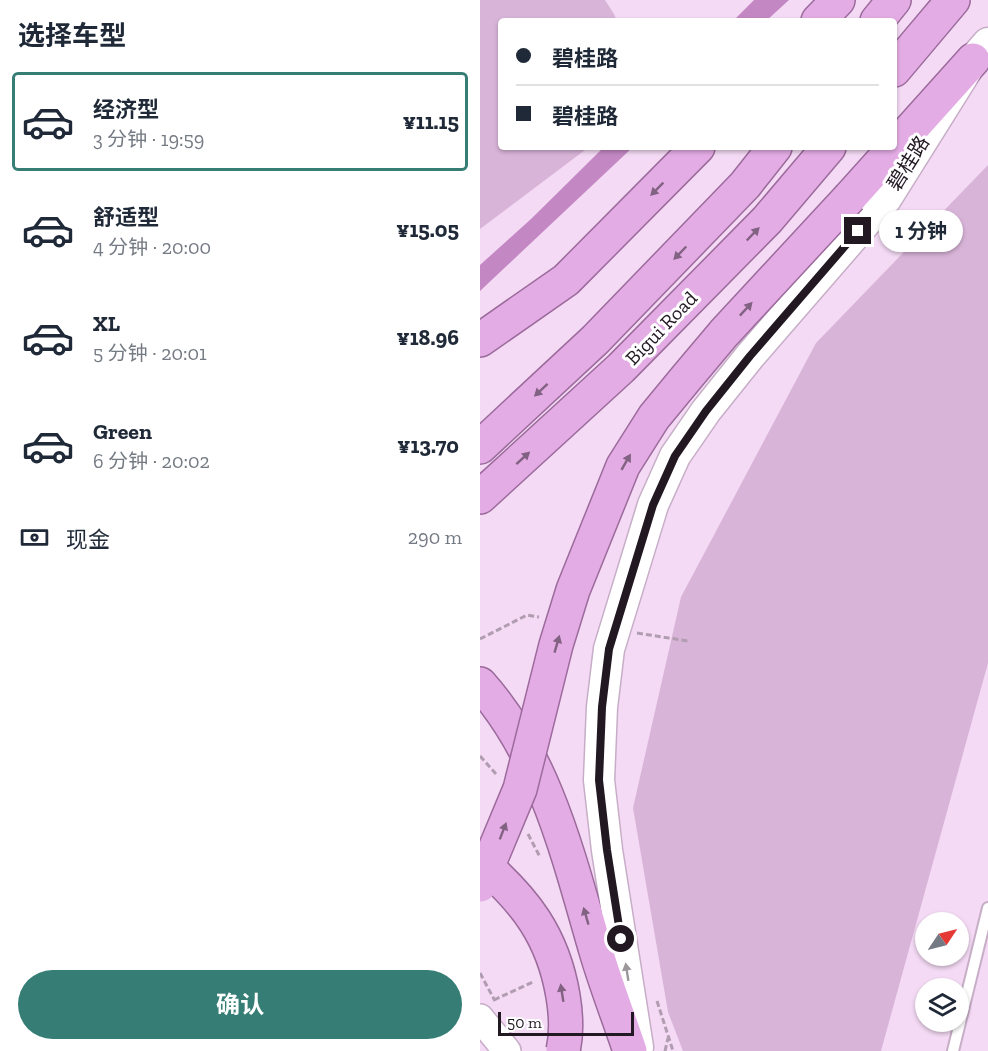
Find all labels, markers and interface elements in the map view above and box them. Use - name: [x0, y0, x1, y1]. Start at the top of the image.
- text: 选择车型: [18, 20, 126, 52]
- text: 碧桂路: [552, 45, 618, 72]
- icon: car: [21, 95, 75, 149]
- text: 经济型: [93, 96, 159, 123]
- text: 碧桂路: [552, 103, 618, 130]
- text: ¥11.15: [403, 108, 459, 135]
- text: 3 分钟 · 19:59: [93, 127, 204, 151]
- street label: 碧桂路: [882, 131, 934, 195]
- one-way arrow: [650, 181, 664, 196]
- icon: car: [21, 203, 75, 257]
- text: 舒适型: [93, 204, 159, 231]
- callout: 1 分钟: [879, 210, 963, 252]
- text: ¥15.05: [396, 216, 459, 243]
- route end: [844, 217, 871, 244]
- text: 1 分钟: [895, 219, 947, 243]
- one-way arrow: [746, 227, 760, 241]
- text: 4 分钟 · 20:00: [93, 235, 211, 259]
- one-way arrow: [673, 245, 687, 259]
- street label: Bigui Road: [620, 286, 702, 370]
- one-way arrow: [739, 302, 752, 317]
- text: XL: [93, 310, 120, 337]
- icon: car: [21, 311, 75, 365]
- text: ¥18.96: [397, 324, 459, 351]
- text: 5 分钟 · 20:01: [93, 341, 207, 365]
- one-way arrow: [534, 383, 549, 397]
- text: Green: [93, 418, 152, 445]
- icon: car: [21, 419, 75, 473]
- text: ¥13.70: [397, 432, 459, 459]
- text: 6 分钟 · 20:02: [93, 449, 210, 473]
- one-way arrow: [516, 451, 531, 465]
- one-way arrow: [621, 453, 631, 470]
- icon: cash: [18, 521, 51, 554]
- text: 290 m: [408, 525, 462, 549]
- text: 现金: [66, 526, 110, 553]
- one-way arrow: [553, 635, 562, 653]
- one-way arrow: [499, 822, 508, 840]
- one-way arrow: [581, 907, 590, 925]
- north arrow: [915, 912, 969, 966]
- map controls: [915, 912, 969, 1032]
- route start: [607, 925, 634, 952]
- one-way arrow: [622, 963, 631, 982]
- button: 确认: [18, 970, 462, 1039]
- button: layers: [915, 978, 969, 1032]
- one-way arrow: [557, 983, 566, 1002]
- scale bar: [498, 1009, 634, 1036]
- text: 50 m: [507, 1013, 542, 1032]

